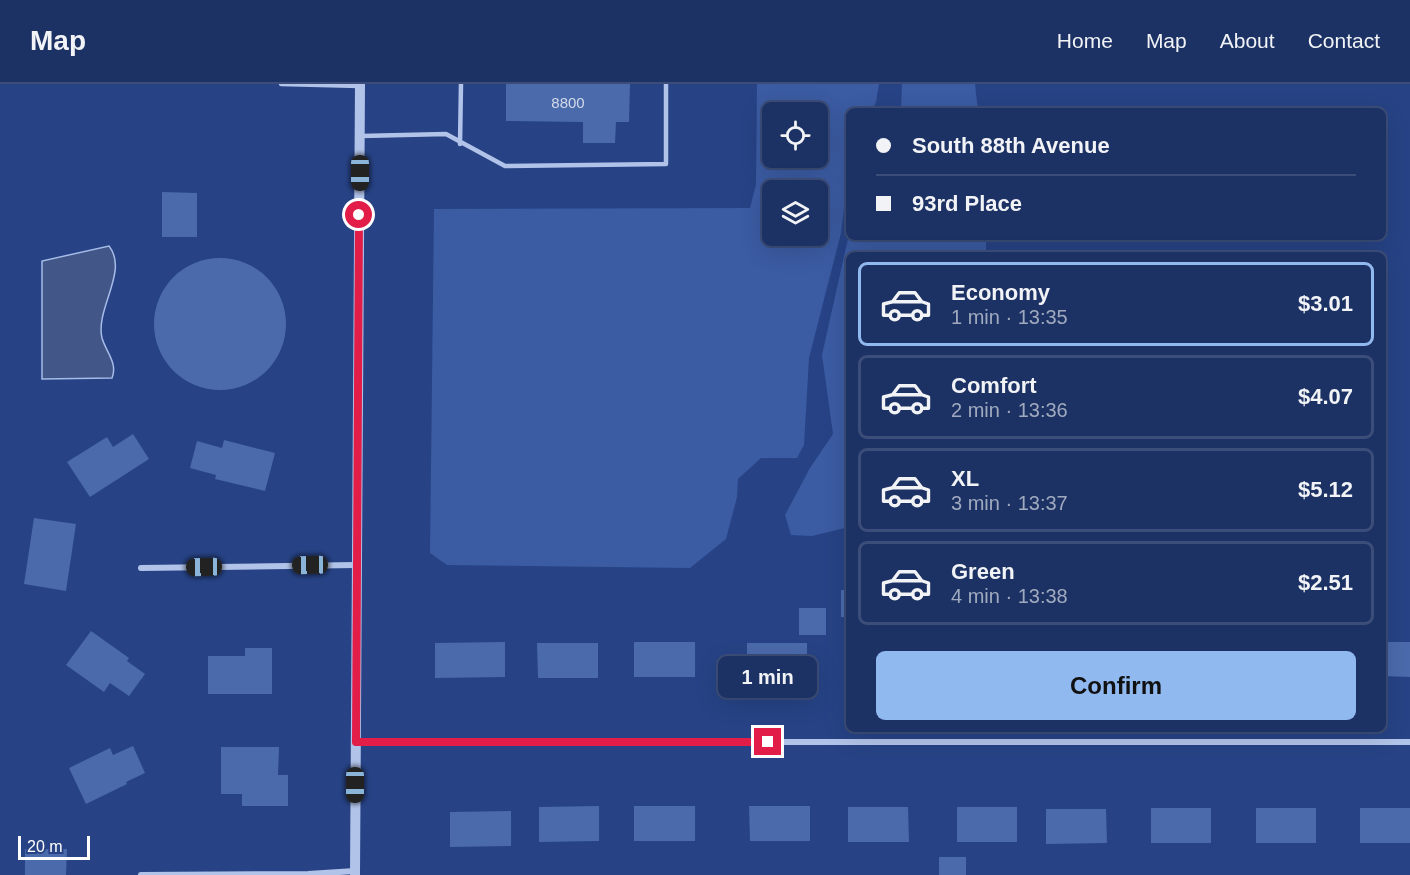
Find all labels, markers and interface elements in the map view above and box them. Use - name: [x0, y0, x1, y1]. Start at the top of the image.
- text: Map: [30, 25, 86, 56]
- text: Home: [1057, 29, 1113, 52]
- text: Map: [1146, 29, 1187, 52]
- text: About: [1220, 29, 1275, 52]
- text: Contact: [1308, 29, 1380, 52]
- house number: 8800: [551, 94, 585, 111]
- map controls: [762, 102, 828, 246]
- button: locate: [762, 102, 828, 168]
- text: South 88th Avenue: [912, 133, 1110, 158]
- car: [351, 155, 369, 191]
- button: layers: [762, 180, 828, 246]
- text: 93rd Place: [912, 191, 1022, 216]
- route start: [345, 201, 372, 228]
- icon: car: [879, 277, 933, 331]
- text: Economy: [951, 280, 1050, 305]
- text: $3.01: [1298, 291, 1353, 316]
- text: 1 min · 13:35: [951, 306, 1068, 328]
- icon: car: [879, 370, 933, 424]
- text: Comfort: [951, 373, 1037, 398]
- text: $4.07: [1298, 384, 1353, 409]
- text: 2 min · 13:36: [951, 399, 1068, 421]
- icon: car: [879, 463, 933, 517]
- text: XL: [951, 466, 979, 491]
- text: $5.12: [1298, 477, 1353, 502]
- text: 3 min · 13:37: [951, 492, 1068, 514]
- car: [292, 556, 328, 574]
- icon: car: [879, 556, 933, 610]
- car: [186, 558, 222, 576]
- text: Green: [951, 559, 1015, 584]
- text: $2.51: [1298, 570, 1353, 595]
- text: 4 min · 13:38: [951, 585, 1068, 607]
- button: Confirm: [876, 651, 1356, 720]
- callout: 1 min: [718, 655, 818, 697]
- text: 1 min: [741, 666, 794, 688]
- route end: [754, 728, 781, 755]
- car: [346, 767, 364, 803]
- scale bar: [18, 833, 90, 860]
- text: 20 m: [27, 838, 63, 855]

